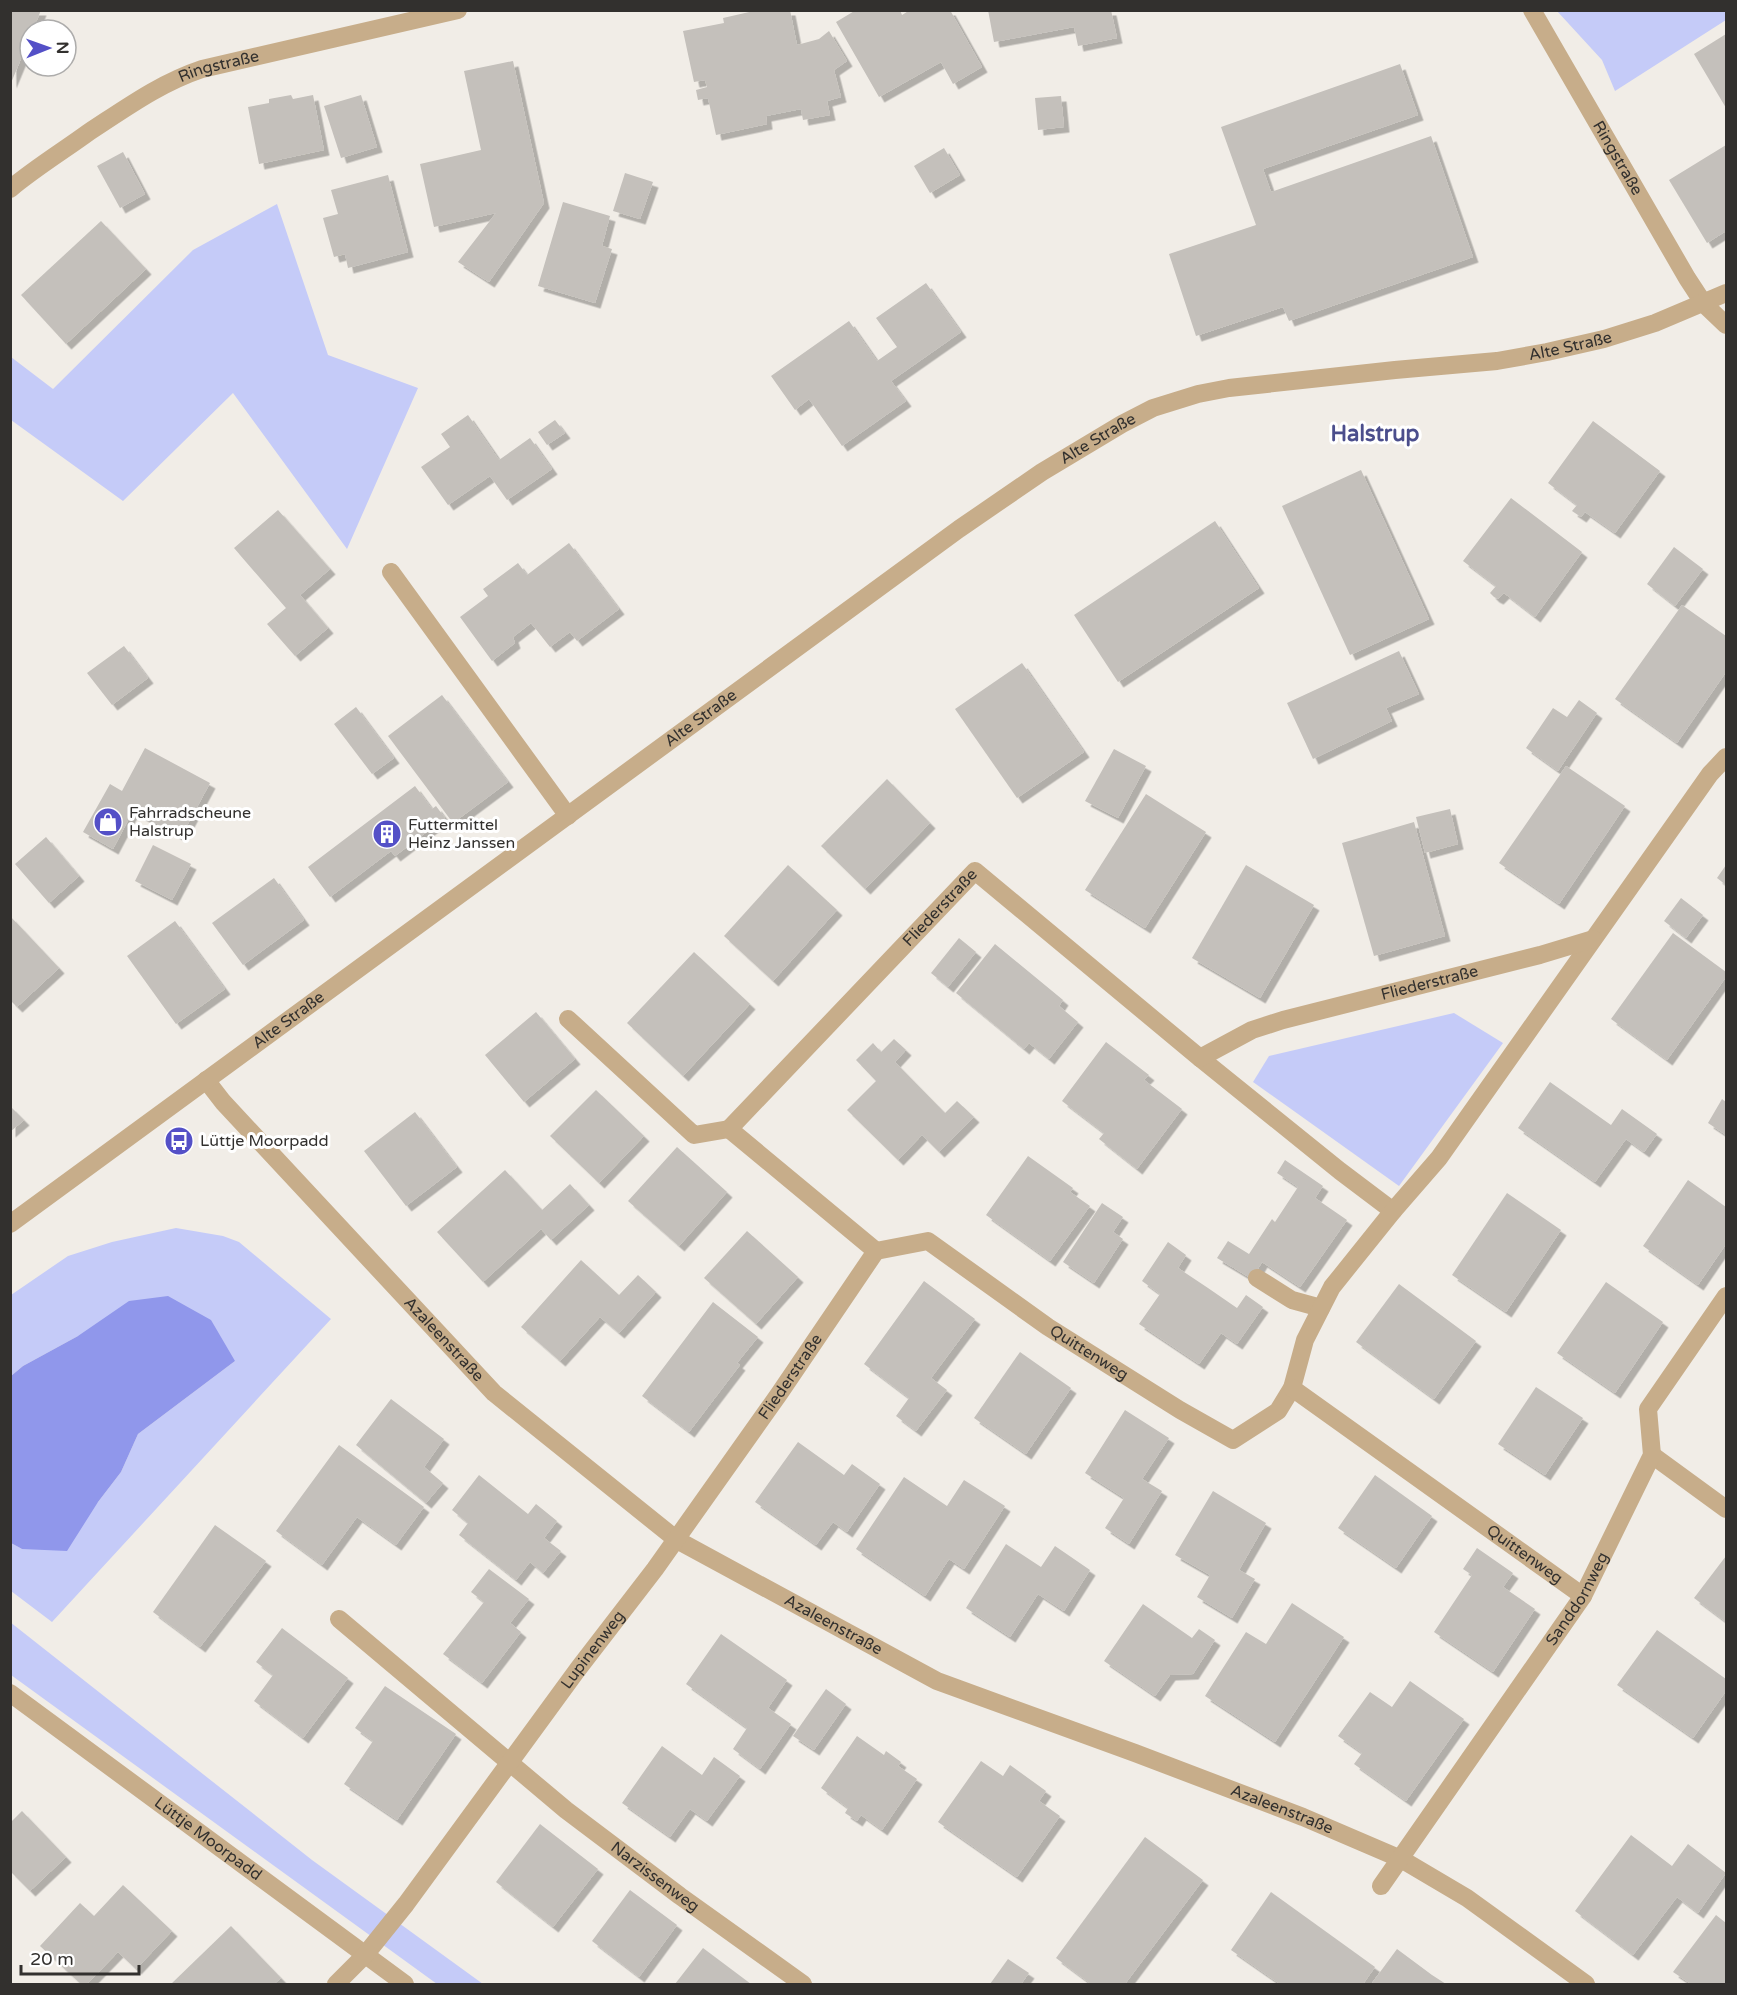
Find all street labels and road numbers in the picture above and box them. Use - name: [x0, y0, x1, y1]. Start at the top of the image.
- street label: Ringstraße: [175, 46, 261, 87]
- street label: Ringstraße: [1588, 117, 1647, 199]
- street label: Alte Straße: [1527, 327, 1614, 365]
- street label: Alte Straße: [1056, 409, 1139, 469]
- street label: Alte Straße: [661, 685, 741, 751]
- street label: Fliederstraße: [898, 865, 982, 951]
- street label: Fliederstraße: [1379, 961, 1480, 1005]
- street label: Alte Straße: [248, 987, 328, 1053]
- street label: Azaleenstraße: [400, 1293, 488, 1386]
- street label: Quittenweg: [1046, 1321, 1132, 1385]
- street label: Fliederstraße: [754, 1330, 827, 1424]
- street label: Quittenweg: [1483, 1520, 1567, 1588]
- street label: Sanddornweg: [1541, 1549, 1613, 1650]
- street label: Azaleenstraße: [781, 1590, 886, 1659]
- street label: Lupinenweg: [557, 1607, 629, 1693]
- street label: Azaleenstraße: [1228, 1780, 1336, 1839]
- street label: Lüttje Moorpadd: [150, 1793, 266, 1885]
- street label: Narzissenweg: [607, 1837, 703, 1917]

